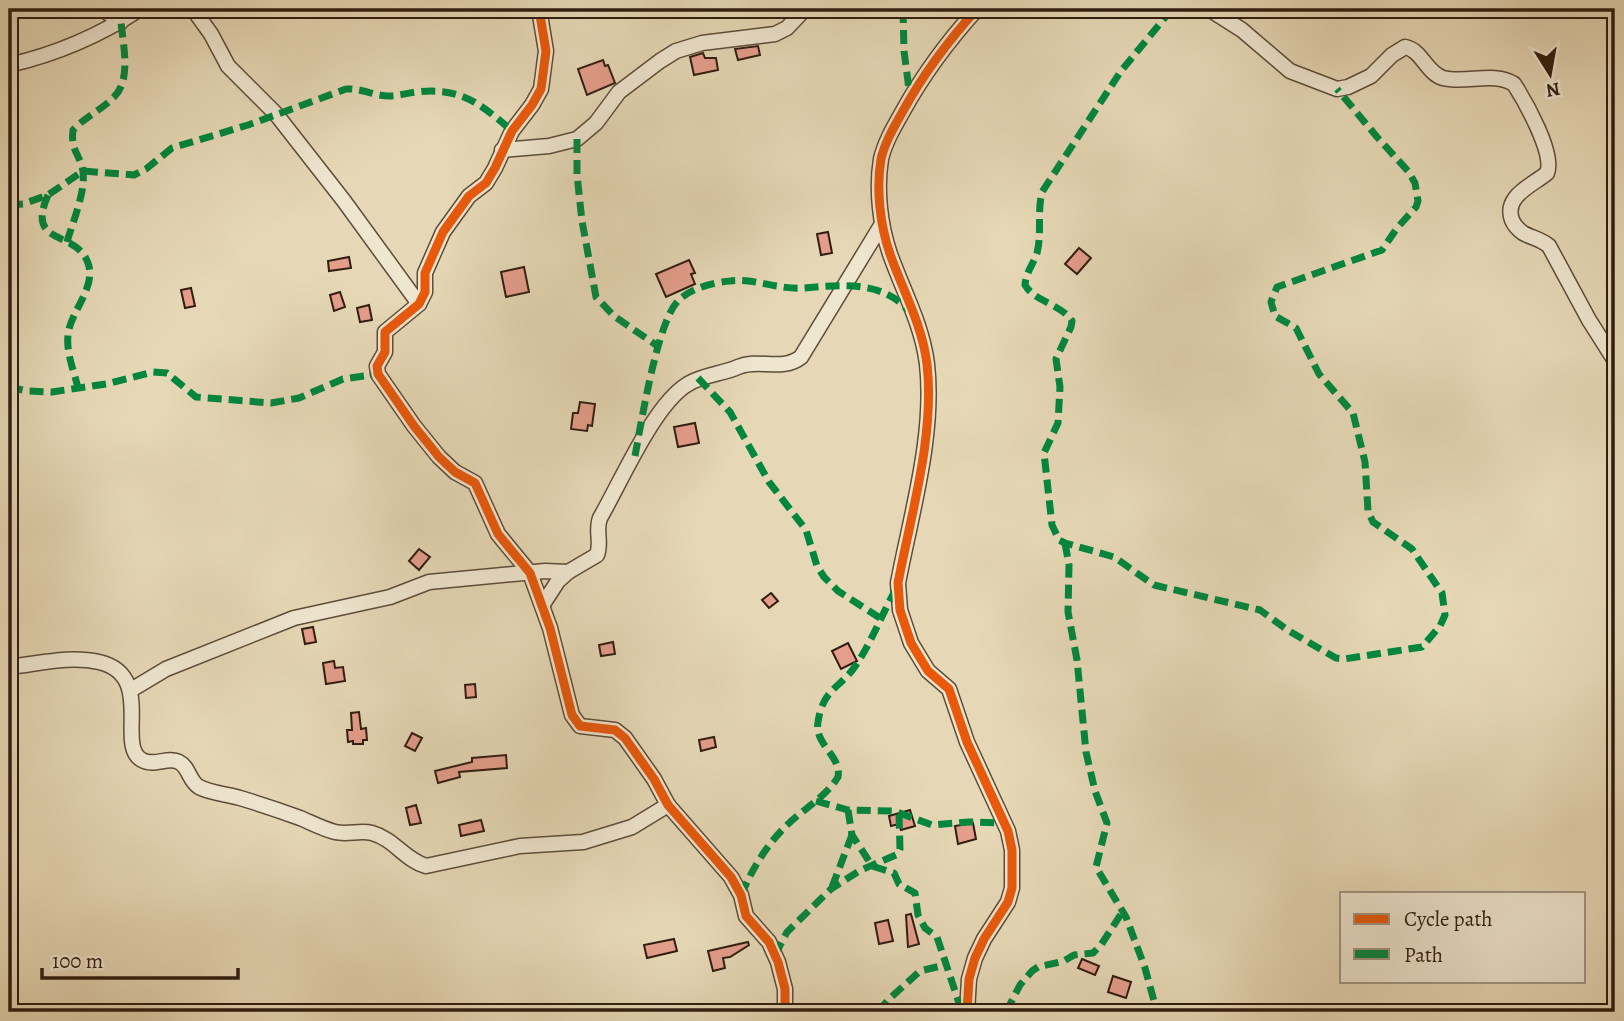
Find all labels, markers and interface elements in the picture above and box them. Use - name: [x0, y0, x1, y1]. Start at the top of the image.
- north arrow: [1516, 38, 1586, 108]
- text: N: [1544, 76, 1562, 104]
- legend: [1340, 892, 1586, 982]
- text: Cycle path: [1404, 905, 1493, 933]
- scale bar: [42, 937, 238, 981]
- text: Path: [1404, 941, 1443, 969]
- text: 100 m: [52, 947, 103, 975]

